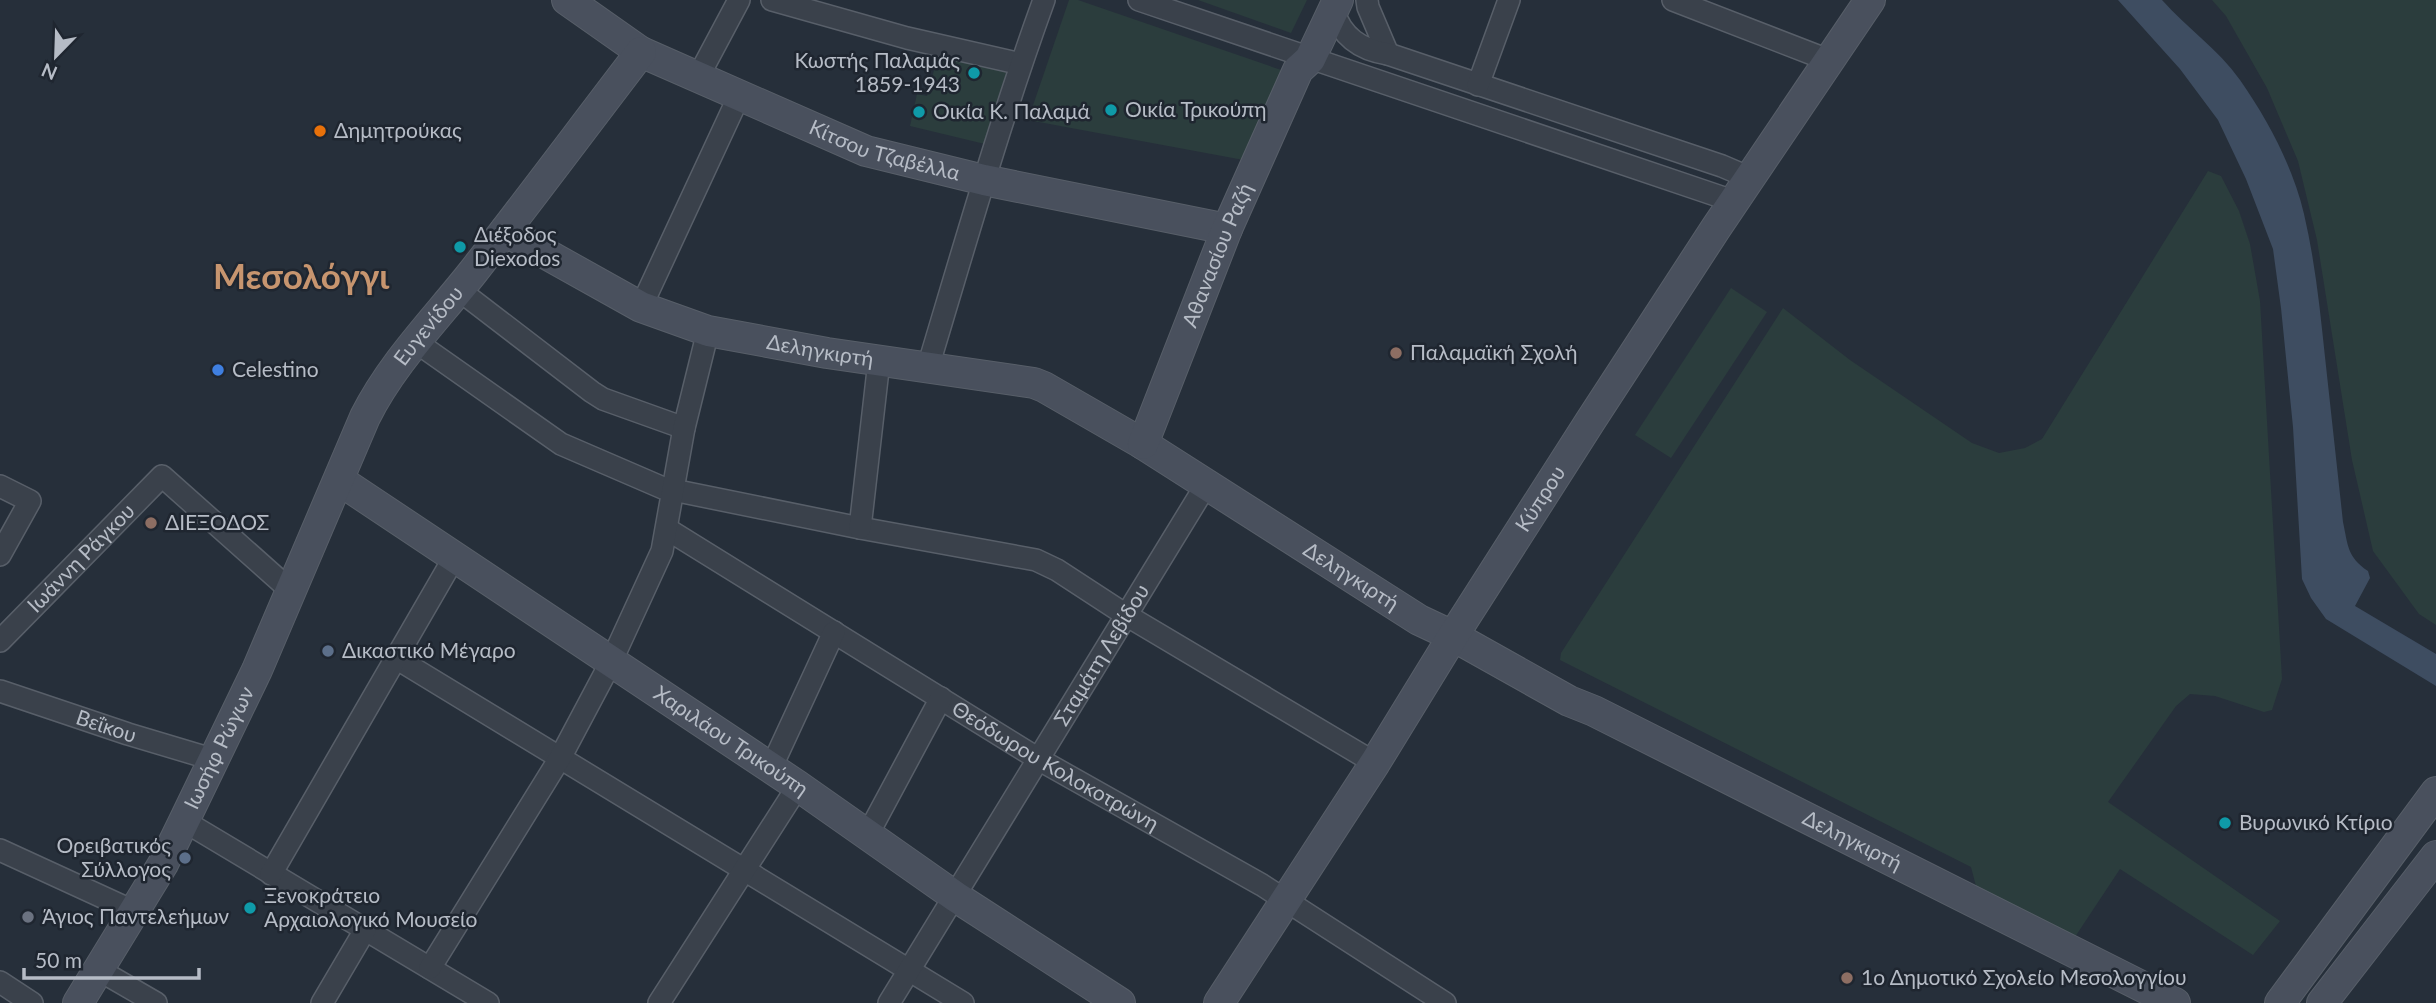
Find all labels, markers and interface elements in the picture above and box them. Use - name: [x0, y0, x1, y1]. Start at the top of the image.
- north arrow: [21, 21, 91, 91]
- place label: Κωστής Παλαμάς 1859-1943: [795, 47, 960, 96]
- text: N: [38, 59, 60, 86]
- marker: Κωστής Παλαμάς 1859-1943: [966, 65, 982, 81]
- place label: Οικία Τρικούπη: [1125, 96, 1266, 121]
- place label: Οικία Κ. Παλαμά: [933, 98, 1091, 123]
- marker: Οικία Τρικούπη: [1103, 102, 1119, 118]
- marker: Οικία Κ. Παλαμά: [911, 104, 927, 120]
- street label: Κίτσου Τζαβέλλα: [806, 114, 963, 185]
- place label: Δημητρούκας: [334, 117, 462, 142]
- marker: Δημητρούκας: [312, 123, 328, 139]
- street label: Αθανασίου Ραζή: [1176, 179, 1257, 330]
- place label: Διέξοδος Diexodos: [474, 221, 560, 270]
- marker: Διέξοδος Diexodos: [452, 239, 468, 255]
- district label: Μεσολόγγι: [213, 254, 390, 296]
- street label: Ευγενίδου: [388, 280, 468, 370]
- street label: Δεληγκιρτή: [765, 328, 875, 371]
- place label: Παλαμαϊκή Σχολή: [1410, 339, 1577, 364]
- marker: Παλαμαϊκή Σχολή: [1388, 345, 1404, 361]
- place label: Celestino: [232, 356, 319, 381]
- marker: Celestino: [210, 362, 226, 378]
- street label: Κύπρου: [1509, 460, 1570, 536]
- street label: Ιωάννη Ράγκου: [21, 498, 139, 617]
- place label: ΔΙΕΞΟΔΟΣ: [165, 509, 269, 534]
- marker: ΔΙΕΞΟΔΟΣ: [143, 515, 159, 531]
- street label: Δεληγκιρτή: [1300, 536, 1404, 615]
- street label: Σταμάτη Λεβίδου: [1048, 579, 1153, 730]
- place label: Δικαστικό Μέγαρο: [342, 637, 516, 662]
- marker: Δικαστικό Μέγαρο: [320, 643, 336, 659]
- street label: Χαριλάου Τρικούπη: [650, 680, 814, 801]
- street label: Ιωσήφ Ρώγων: [178, 682, 258, 813]
- street label: Θεόδωρου Κολοκοτρώνη: [948, 695, 1164, 835]
- street label: Βεΐκου: [73, 704, 140, 747]
- street label: Δεληγκιρτή: [1799, 804, 1907, 875]
- place label: Βυρωνικό Κτίριο: [2239, 809, 2393, 834]
- marker: Βυρωνικό Κτίριο: [2217, 815, 2233, 831]
- place label: Ορειβατικός Σύλλογος: [56, 832, 171, 881]
- marker: Ορειβατικός Σύλλογος: [177, 850, 193, 866]
- place label: Ξενοκράτειο Αρχαιολογικό Μουσείο: [264, 882, 477, 931]
- marker: Ξενοκράτειο Αρχαιολογικό Μουσείο: [242, 900, 258, 916]
- place label: Άγιος Παντελεήμων: [42, 903, 229, 928]
- marker: Άγιος Παντελεήμων: [20, 909, 36, 925]
- scale bar: [24, 936, 200, 980]
- text: 50 m: [35, 947, 82, 972]
- place label: 1ο Δημοτικό Σχολείο Μεσολογγίου: [1861, 964, 2186, 989]
- marker: 1ο Δημοτικό Σχολείο Μεσολογγίου: [1839, 970, 1855, 986]

